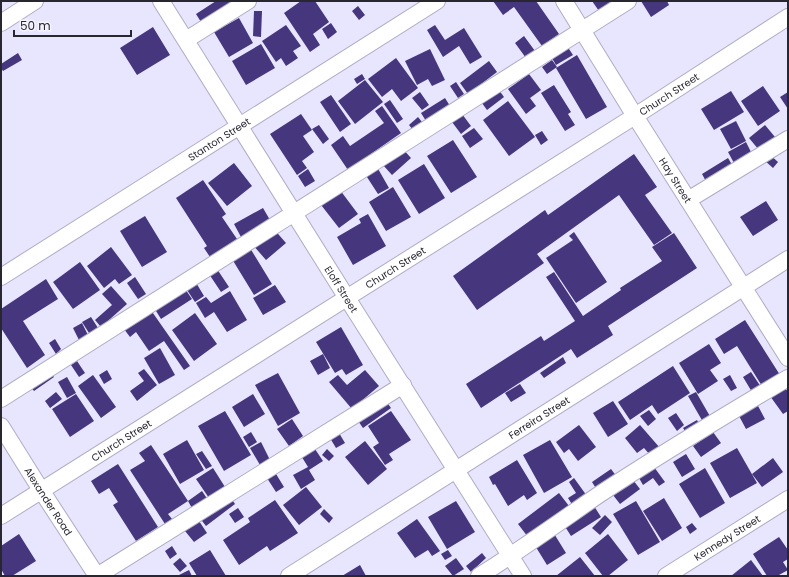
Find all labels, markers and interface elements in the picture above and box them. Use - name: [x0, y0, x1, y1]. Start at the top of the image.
- scale bar: [14, 12, 131, 38]
- text: 50 m: [20, 17, 51, 34]
- street label: Church Street: [636, 69, 702, 119]
- street label: Stanton Street: [185, 113, 253, 164]
- street label: Hay Street: [655, 154, 696, 206]
- street label: Church Street: [362, 242, 428, 292]
- street label: Eloff Street: [321, 263, 362, 316]
- street label: Ferreira Street: [505, 392, 573, 442]
- street label: Church Street: [88, 415, 154, 465]
- street label: Alexander Road: [21, 464, 76, 538]
- street label: Kennedy Street: [691, 511, 763, 564]

